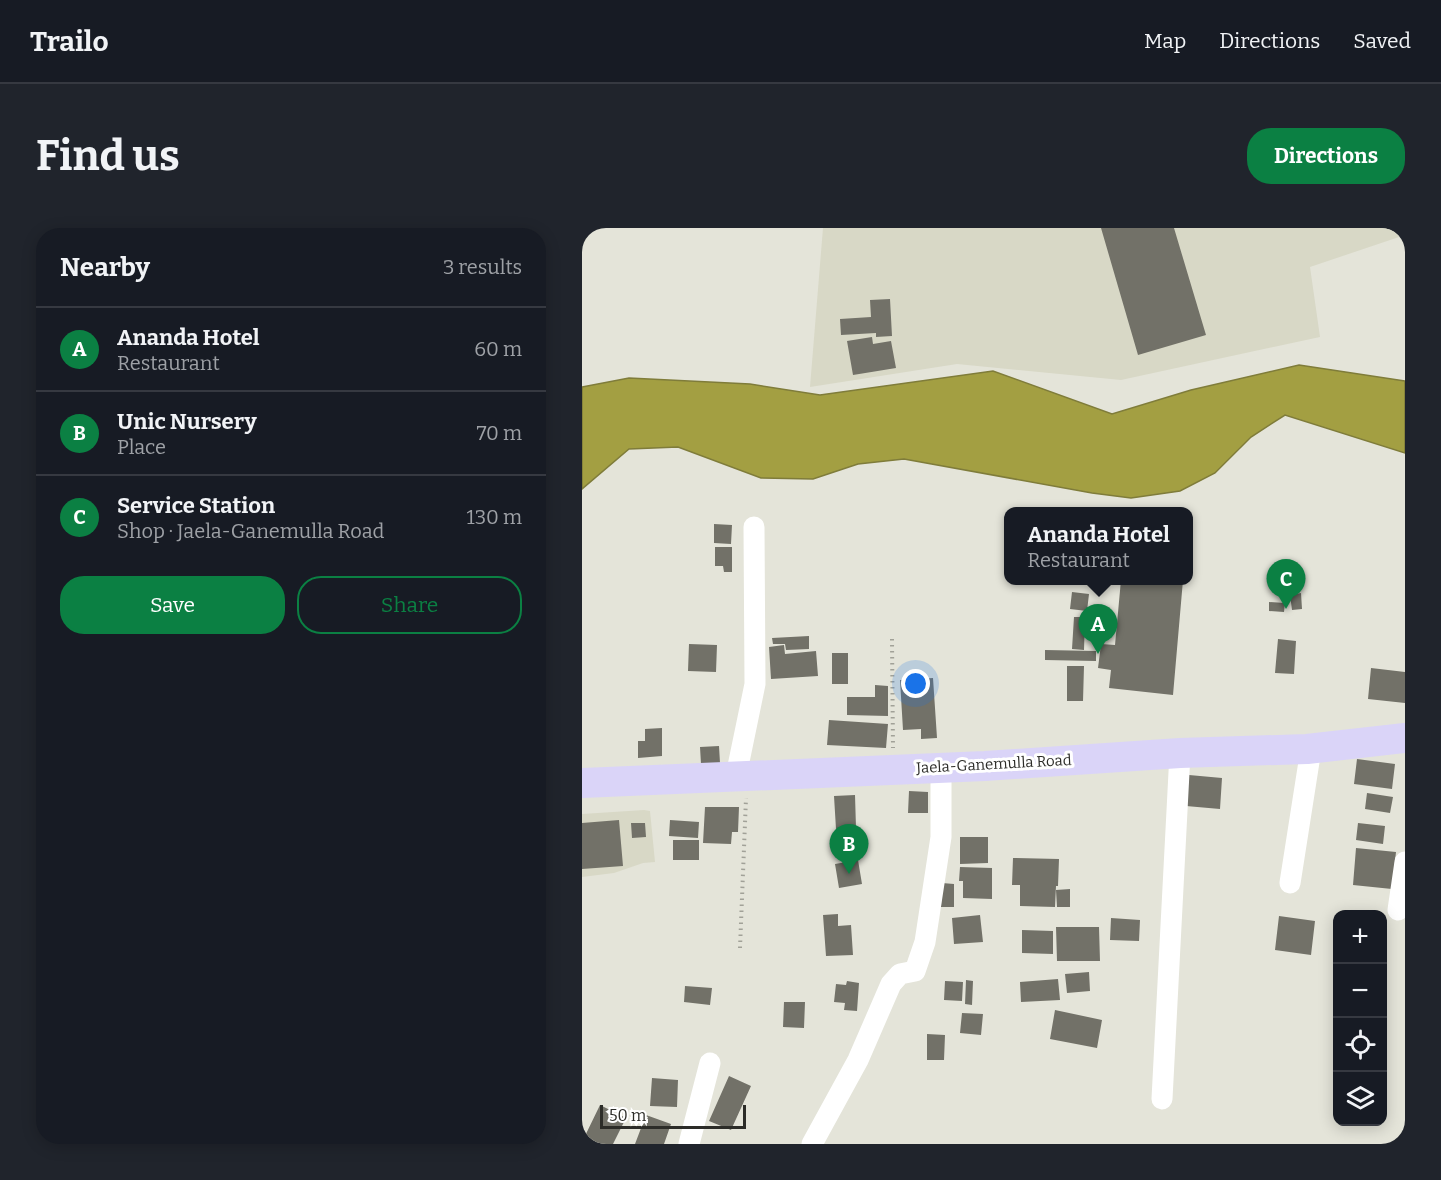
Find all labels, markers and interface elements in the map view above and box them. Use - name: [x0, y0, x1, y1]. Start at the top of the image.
- text: Trailo: [30, 25, 109, 58]
- text: Map: [1144, 28, 1186, 54]
- text: Directions: [1219, 28, 1320, 54]
- text: Saved: [1353, 28, 1411, 54]
- button: Directions: [1247, 128, 1405, 184]
- text: Find us: [36, 131, 180, 181]
- text: Nearby: [60, 252, 150, 283]
- text: 3 results: [443, 255, 522, 279]
- text: Ananda Hotel: [117, 324, 260, 351]
- text: A: [72, 337, 87, 361]
- text: 60 m: [474, 337, 522, 361]
- text: Restaurant: [117, 351, 220, 375]
- text: Unic Nursery: [117, 408, 257, 435]
- text: B: [73, 421, 86, 445]
- text: 70 m: [476, 421, 522, 445]
- text: Place: [117, 435, 166, 459]
- text: Service Station: [117, 492, 275, 519]
- text: C: [73, 505, 86, 529]
- text: 130 m: [467, 505, 522, 529]
- popup: [1004, 507, 1193, 585]
- text: Shop · Jaela-Ganemulla Road: [117, 519, 384, 543]
- text: Ananda Hotel: [1027, 521, 1170, 548]
- text: Restaurant: [1027, 548, 1130, 572]
- pin: C: [1266, 560, 1306, 609]
- button: Save: [60, 576, 285, 634]
- button: Share: [297, 576, 522, 634]
- pin: A: [1078, 604, 1118, 654]
- your location: [901, 669, 930, 698]
- street label: Jaela-Ganemulla Road: [915, 751, 1072, 777]
- pin: B: [830, 824, 868, 874]
- map controls: [1333, 910, 1387, 1126]
- button: +: [1333, 910, 1387, 964]
- button: −: [1333, 964, 1387, 1018]
- button: locate: [1333, 1018, 1387, 1072]
- button: layers: [1333, 1072, 1387, 1126]
- scale bar: [600, 1102, 746, 1130]
- text: 50 m: [609, 1106, 646, 1125]

